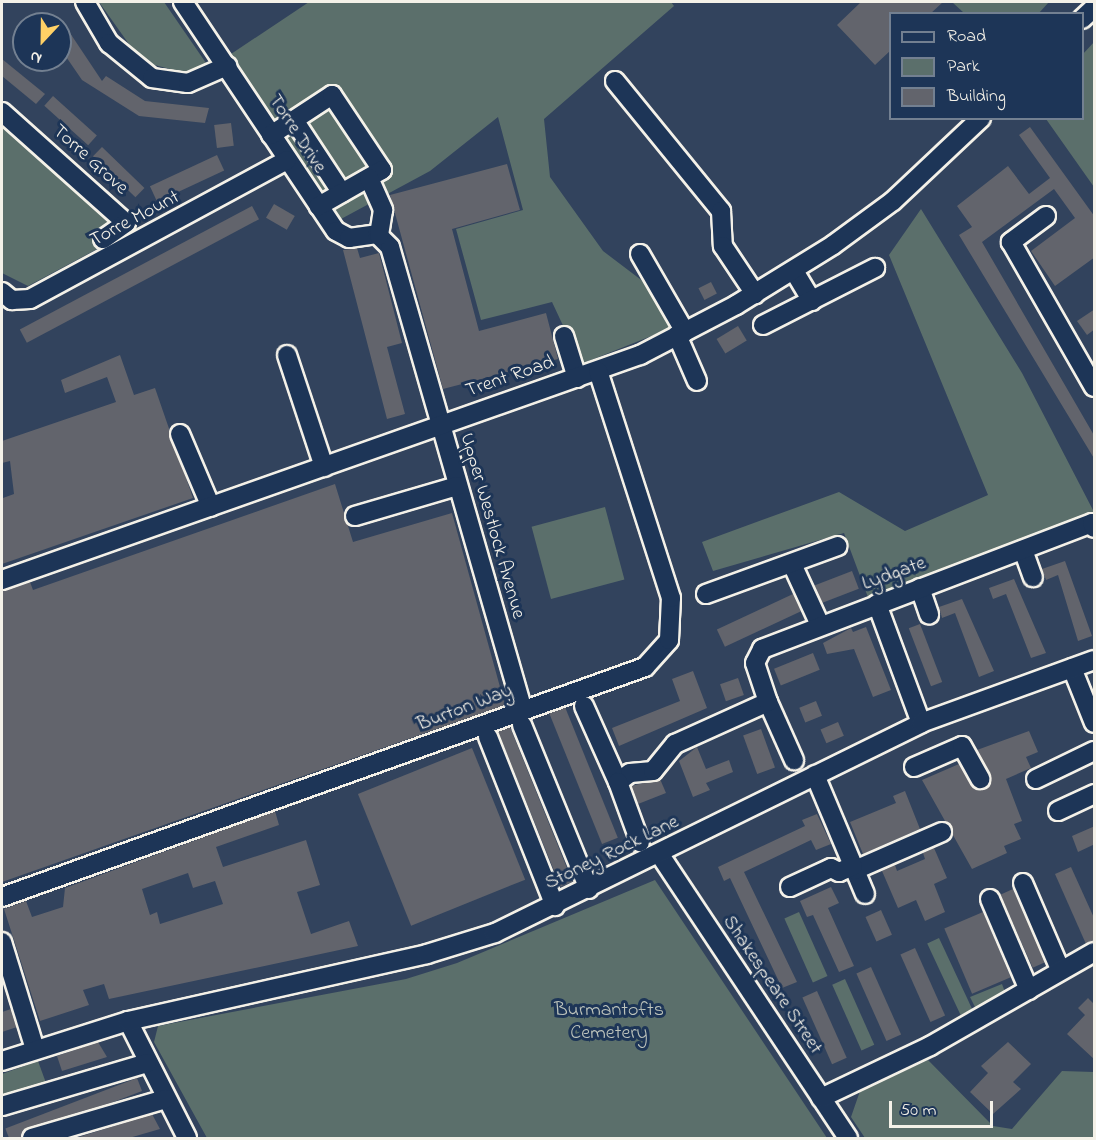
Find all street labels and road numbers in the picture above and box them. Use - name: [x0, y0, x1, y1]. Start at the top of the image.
- street label: Torre Drive: [263, 90, 331, 178]
- street label: Torre Grove: [47, 120, 133, 200]
- street label: Torre Mount: [86, 185, 184, 253]
- street label: Trent Road: [463, 351, 557, 403]
- street label: Upper Westlock Avenue: [454, 430, 530, 622]
- street label: Lydgate: [859, 551, 929, 597]
- street label: Burton Way: [414, 679, 516, 737]
- street label: Stoney Rock Lane: [541, 810, 683, 896]
- street label: Shakespeare Street: [717, 911, 827, 1059]

